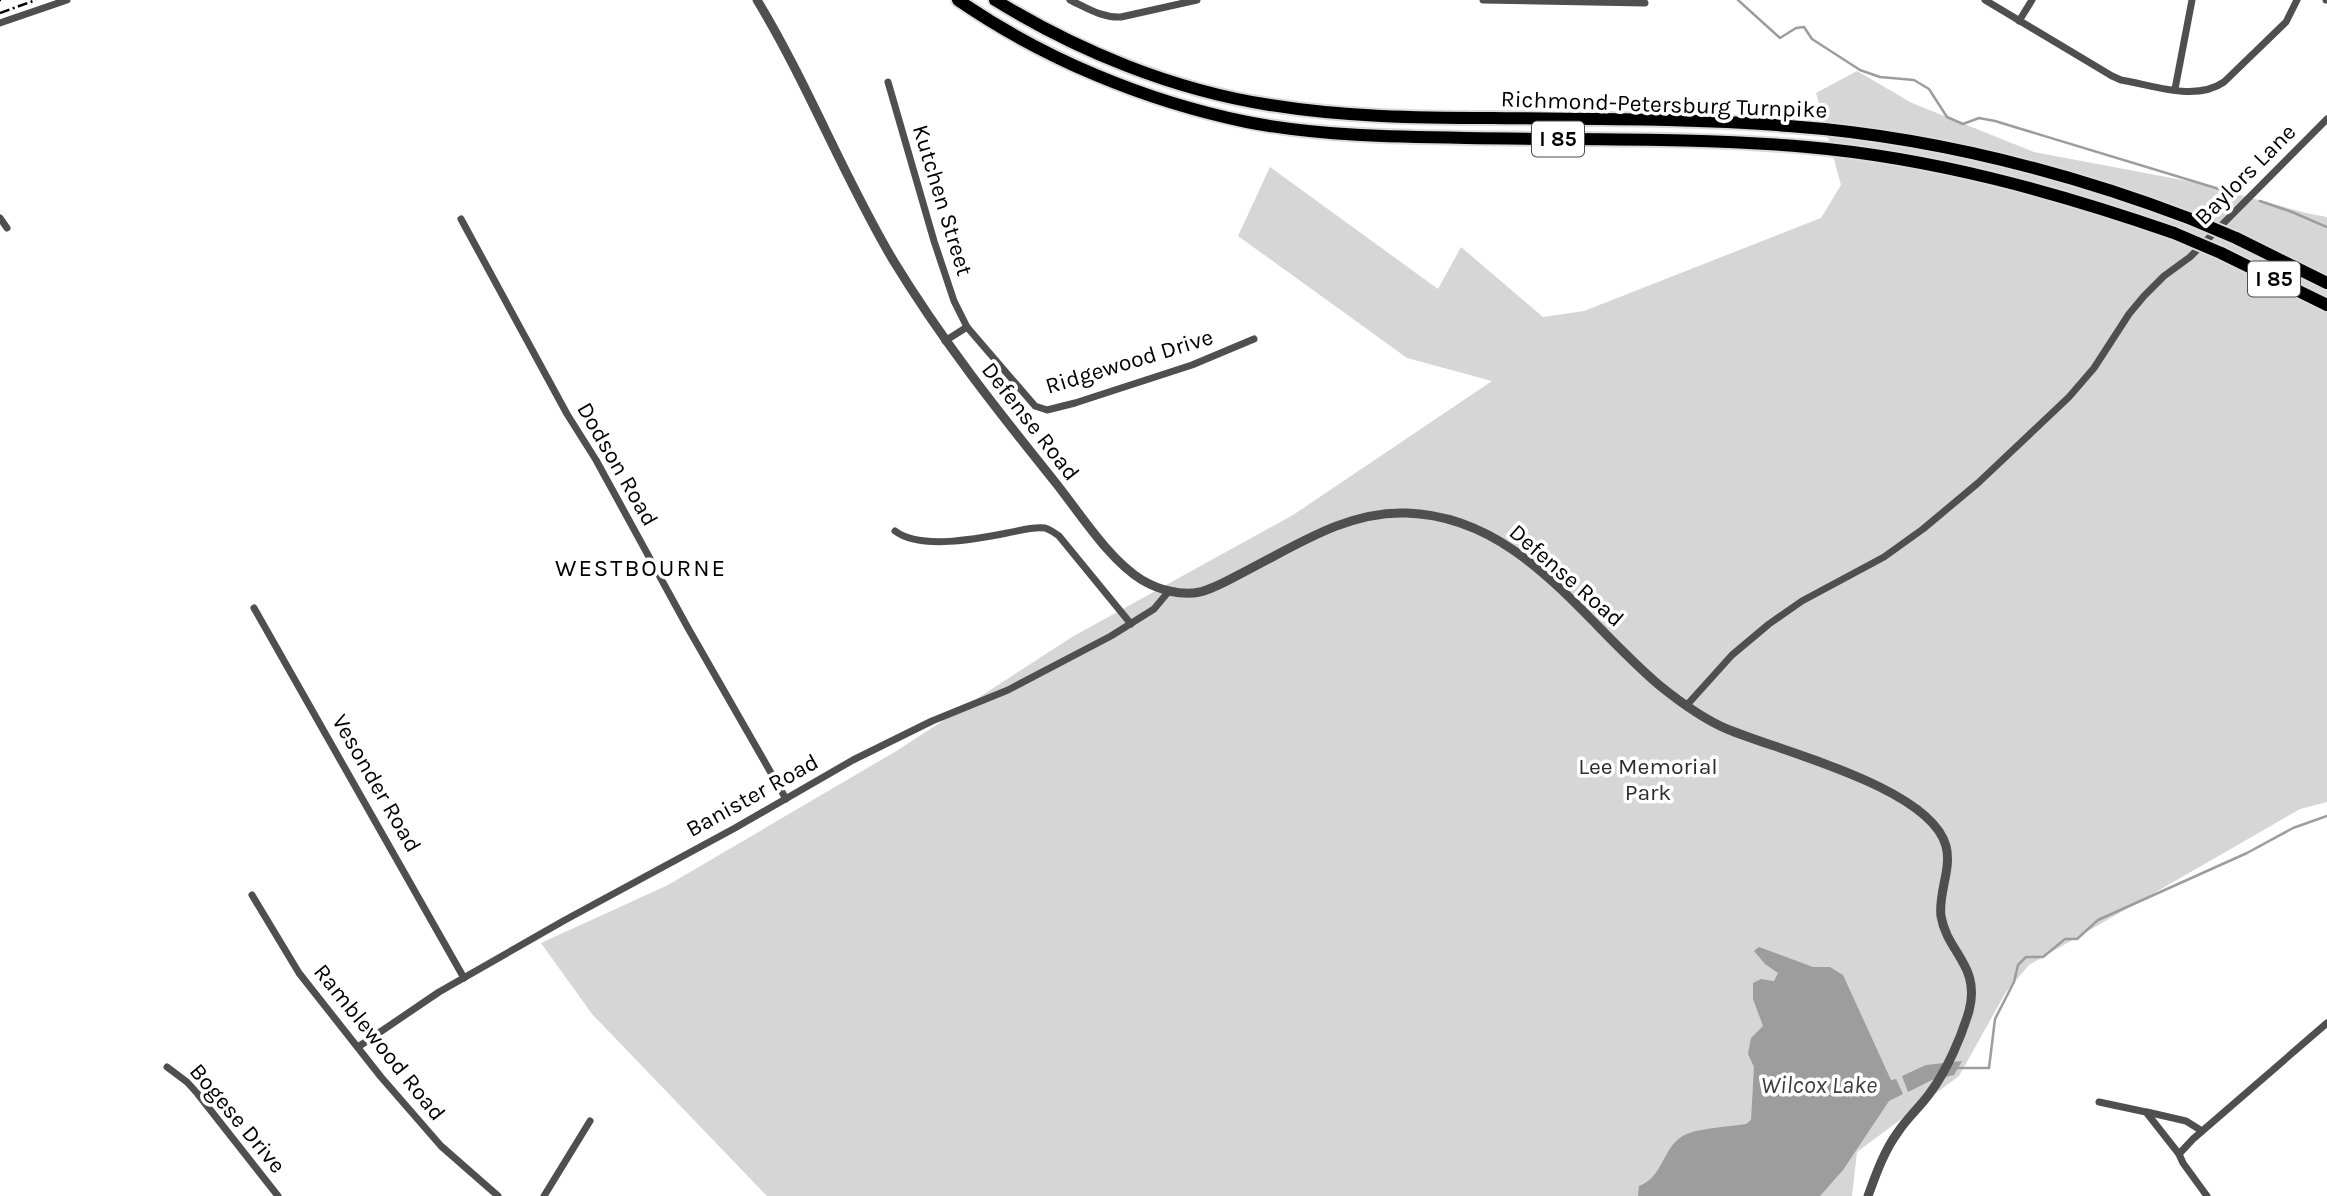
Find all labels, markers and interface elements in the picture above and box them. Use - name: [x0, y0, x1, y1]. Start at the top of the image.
- street label: Richmond-Petersburg Turnpike: [1500, 85, 1828, 124]
- street label: Baylors Lane: [2189, 118, 2301, 230]
- street label: Kutchen Street: [907, 121, 978, 279]
- road number: I 85: [1532, 122, 1584, 156]
- road number: I 85: [2248, 262, 2300, 296]
- street label: Ridgewood Drive: [1042, 323, 1216, 400]
- street label: Defense Road: [976, 357, 1085, 486]
- street label: Dodson Road: [571, 398, 664, 531]
- street label: Defense Road: [1504, 518, 1629, 632]
- district label: WESTBOURNE: [555, 554, 727, 582]
- street label: Vesonder Road: [326, 710, 427, 857]
- street label: Banister Road: [681, 748, 823, 843]
- park label: Lee Memorial Park: [1578, 753, 1718, 806]
- street label: Ramblewood Road: [308, 958, 451, 1126]
- street label: Bogese Drive: [184, 1058, 291, 1179]
- water label: Wilcox Lake: [1761, 1071, 1877, 1099]

